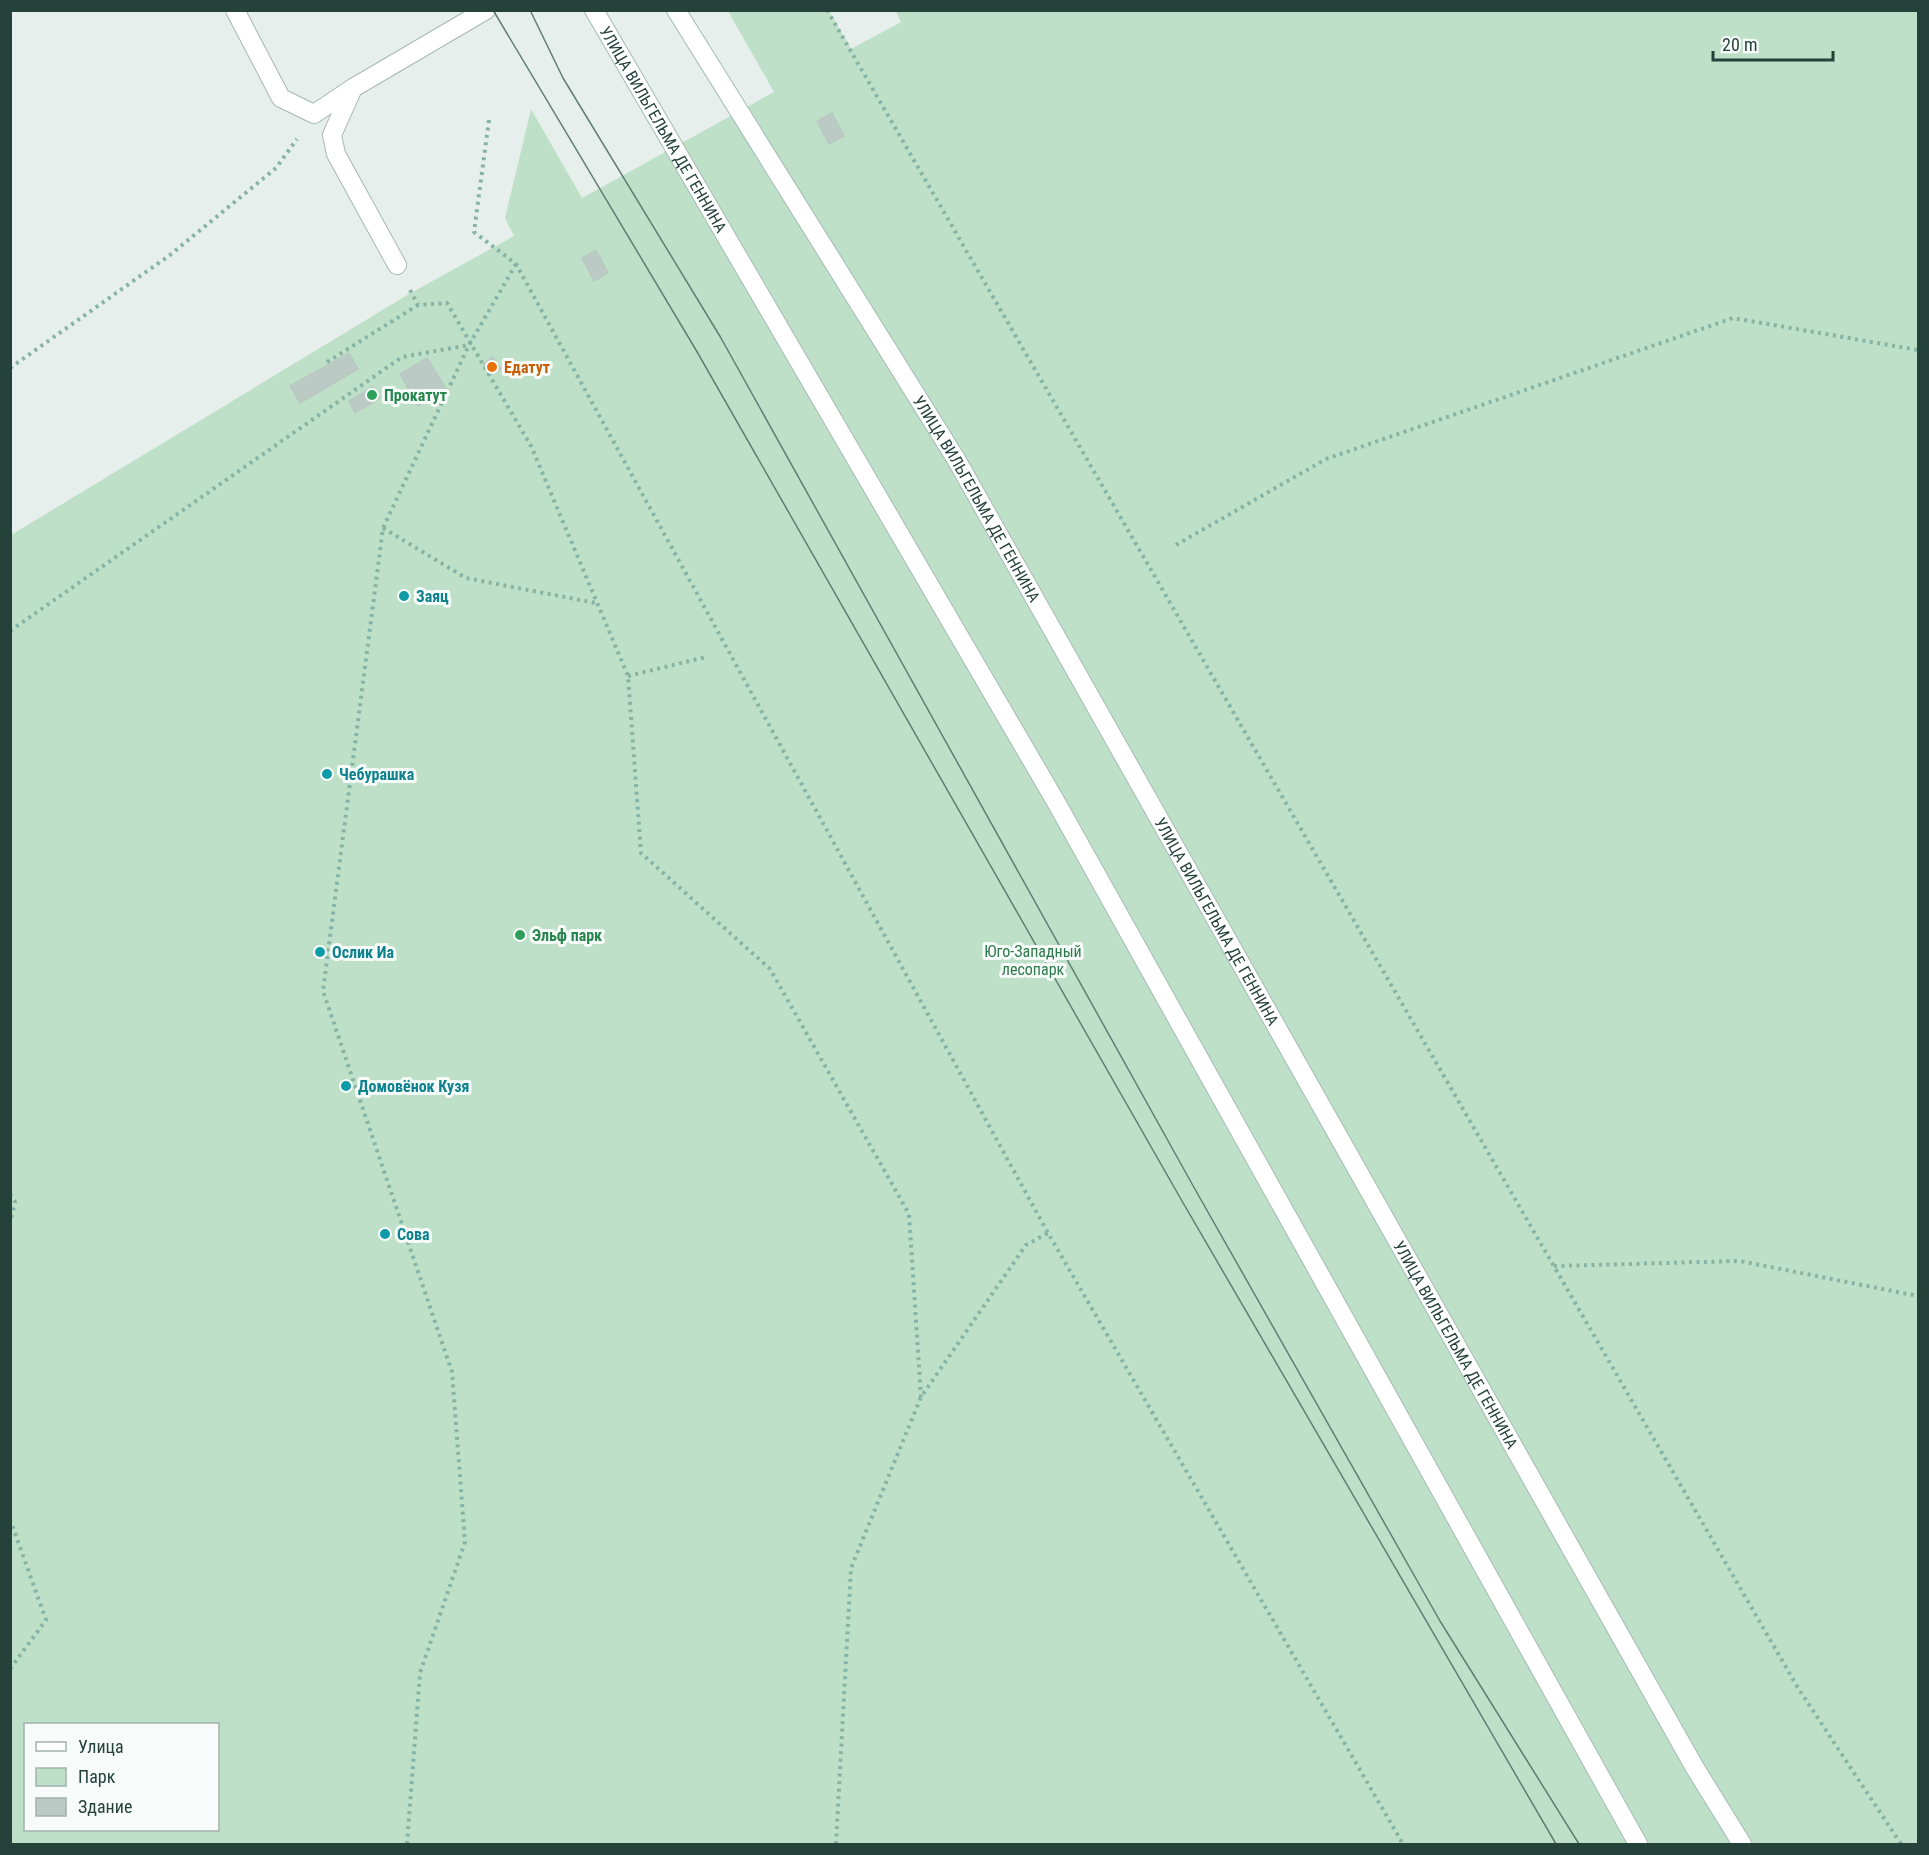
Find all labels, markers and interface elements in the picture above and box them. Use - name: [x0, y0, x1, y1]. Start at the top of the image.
- street label: УЛИЦА ВИЛЬГЕЛЬМА ДЕ ГЕННИНА: [596, 23, 731, 236]
- scale bar: [1713, 24, 1833, 62]
- text: 20 m: [1722, 34, 1757, 55]
- place label: Едатут: [504, 358, 550, 377]
- marker: Едатут: [485, 360, 499, 374]
- place label: Прокатут: [384, 386, 447, 405]
- marker: Прокатут: [365, 388, 379, 402]
- street label: УЛИЦА ВИЛЬГЕЛЬМА ДЕ ГЕННИНА: [909, 392, 1044, 606]
- place label: Заяц: [416, 587, 449, 606]
- marker: Заяц: [397, 589, 411, 603]
- place label: Чебурашка: [339, 765, 415, 784]
- marker: Чебурашка: [320, 767, 334, 781]
- street label: УЛИЦА ВИЛЬГЕЛЬМА ДЕ ГЕННИНА: [1150, 814, 1283, 1029]
- place label: Эльф парк: [532, 926, 602, 945]
- marker: Эльф парк: [513, 928, 527, 942]
- park label: Юго-Западный лесопарк: [984, 942, 1082, 979]
- place label: Ослик Иа: [332, 943, 394, 962]
- marker: Ослик Иа: [313, 945, 327, 959]
- place label: Домовёнок Кузя: [358, 1077, 469, 1096]
- marker: Домовёнок Кузя: [339, 1079, 353, 1093]
- place label: Сова: [397, 1225, 430, 1244]
- marker: Сова: [378, 1227, 392, 1241]
- street label: УЛИЦА ВИЛЬГЕЛЬМА ДЕ ГЕННИНА: [1389, 1238, 1522, 1452]
- legend: [24, 1723, 219, 1831]
- text: Улица: [78, 1736, 124, 1757]
- text: Парк: [78, 1766, 116, 1787]
- text: Здание: [78, 1796, 132, 1817]

